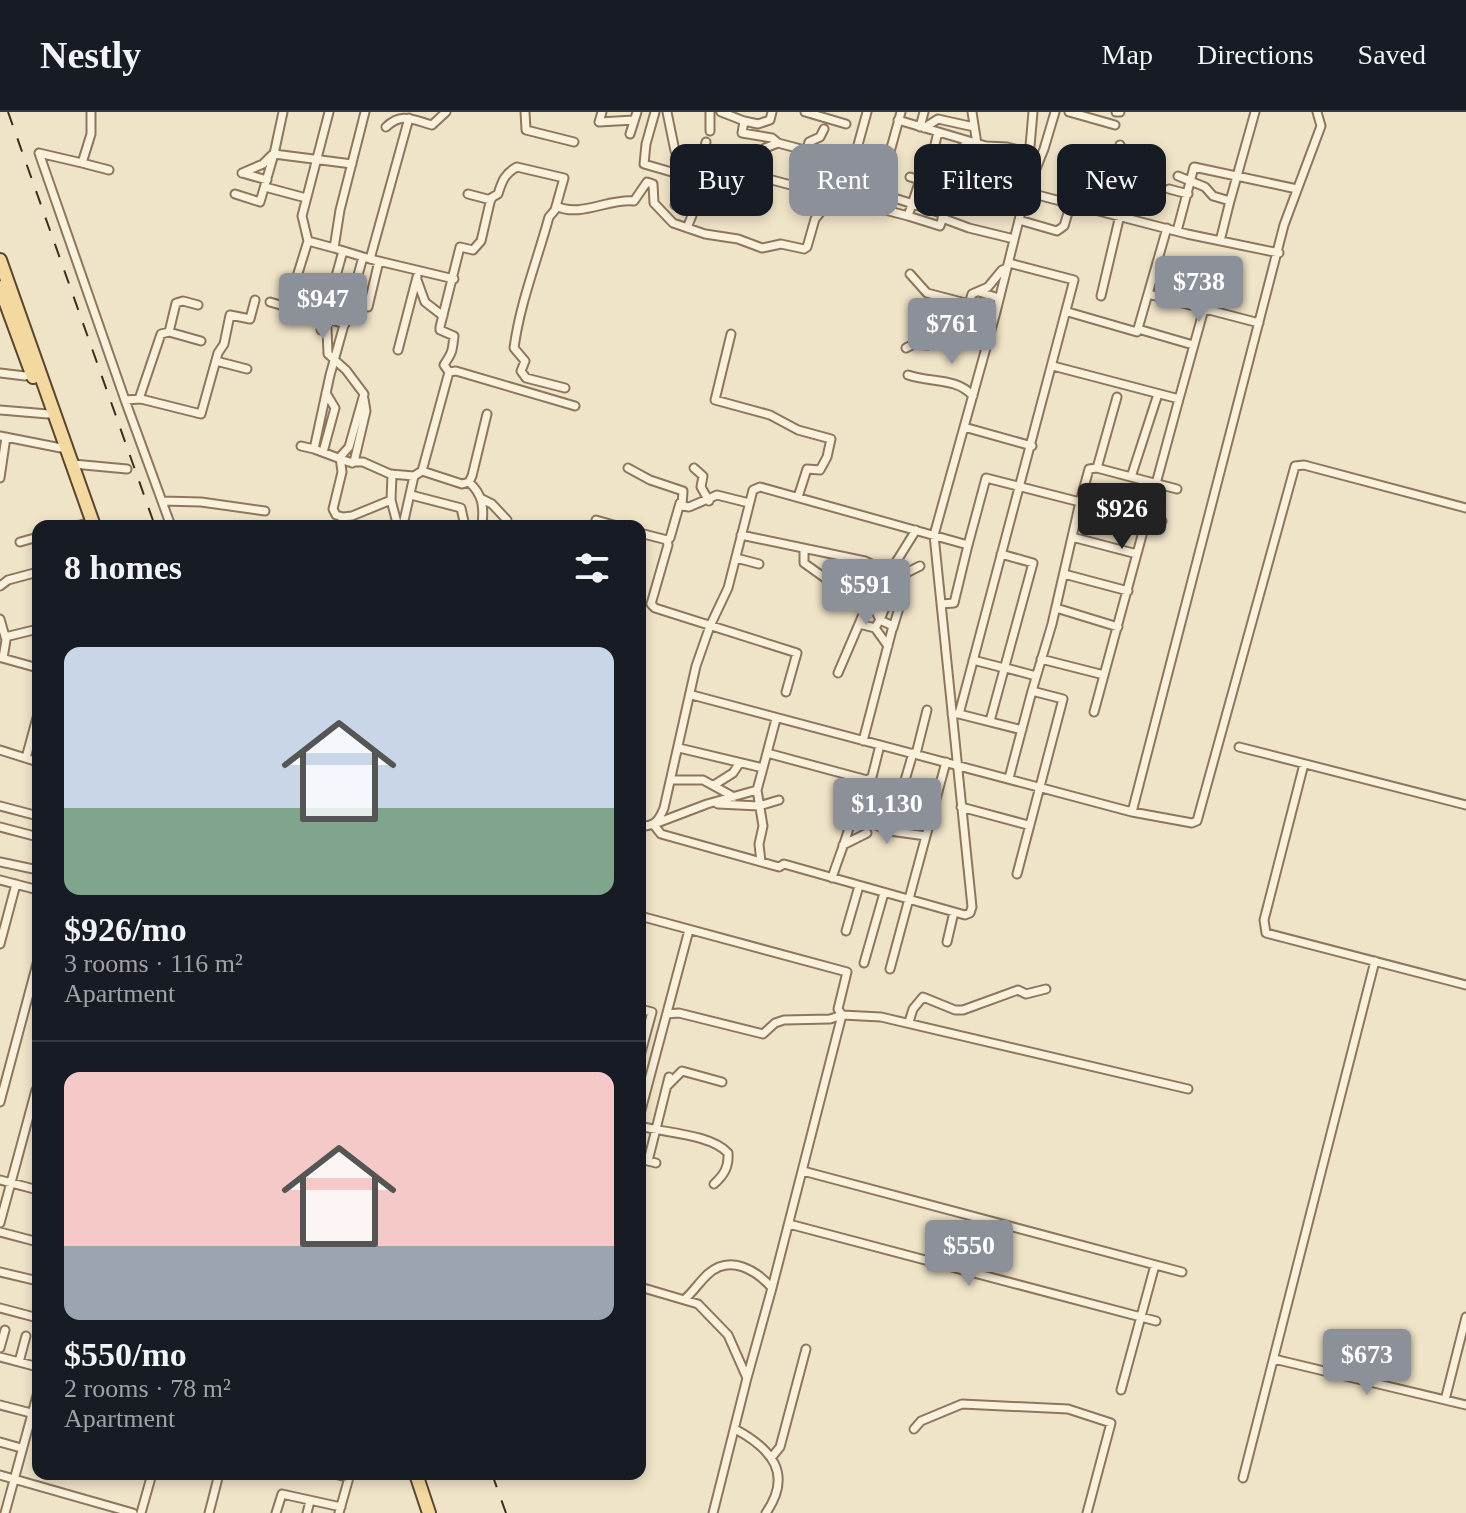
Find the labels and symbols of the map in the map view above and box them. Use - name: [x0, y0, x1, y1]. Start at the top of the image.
- pin: $738: [1152, 256, 1246, 324]
- pin: $947: [276, 273, 370, 341]
- pin: $761: [905, 298, 999, 366]
- pin: $926: [1075, 483, 1169, 551]
- pin: $591: [819, 559, 913, 627]
- pin: $1,130: [822, 778, 952, 846]
- pin: $550: [922, 1220, 1016, 1288]
- pin: $673: [1320, 1329, 1414, 1397]

